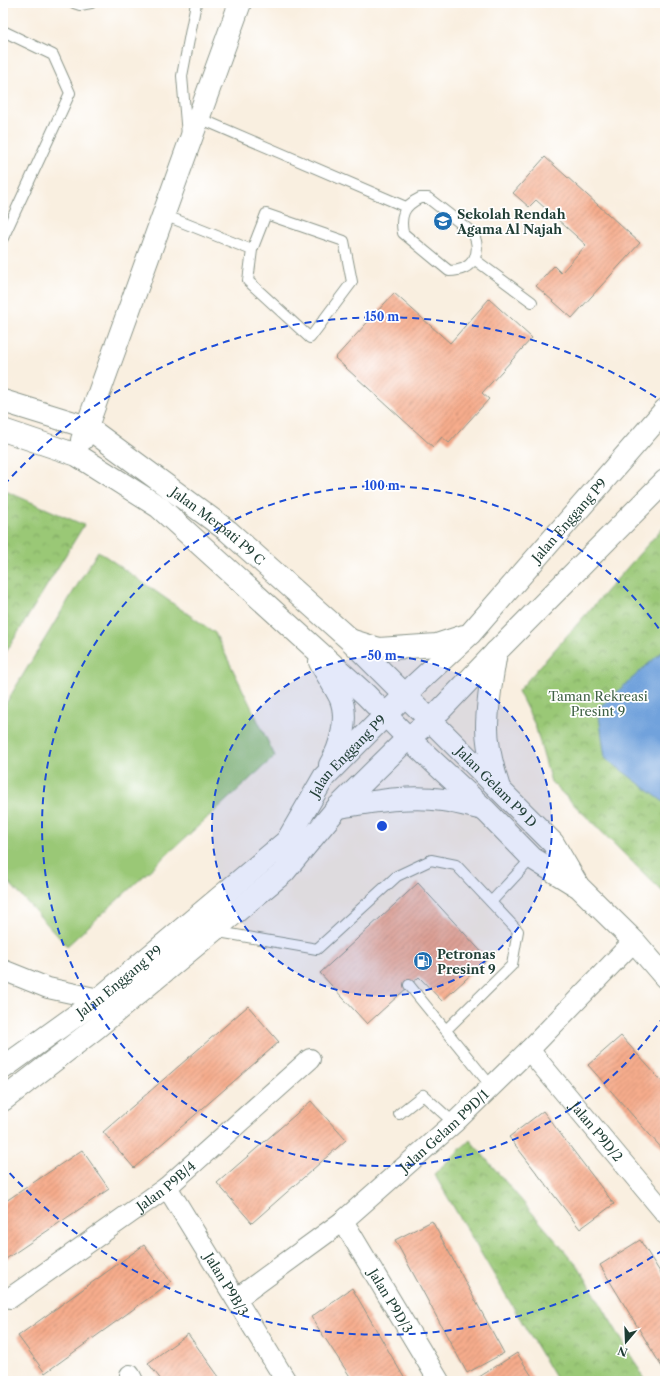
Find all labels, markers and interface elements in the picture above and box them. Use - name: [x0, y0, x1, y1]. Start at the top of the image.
- place label: Sekolah Rendah Agama Al Najah: [456, 206, 566, 237]
- school or university icon: Sekolah Rendah Agama Al Najah: [432, 210, 454, 232]
- text: 150 m: [365, 309, 399, 324]
- street label: Jalan Enggang P9: [527, 475, 610, 567]
- text: 100 m: [364, 478, 400, 493]
- street label: Jalan Merpati P9 C: [166, 482, 268, 568]
- text: 50 m: [367, 648, 397, 663]
- park label: Taman Rekreasi Presint 9: [548, 688, 648, 719]
- street label: Jalan Enggang P9: [305, 711, 389, 802]
- street label: Jalan Gelam P9 D: [451, 741, 540, 830]
- centre of rings: [375, 819, 389, 833]
- street label: Jalan Enggang P9: [71, 942, 165, 1022]
- place label: Petronas Presint 9: [437, 946, 496, 977]
- fuel station icon: Petronas Presint 9: [412, 950, 434, 972]
- street label: Jalan Gelam P9D/1: [395, 1086, 492, 1176]
- street label: Jalan P9D/2: [566, 1097, 626, 1164]
- street label: Jalan P9B/4: [132, 1158, 199, 1215]
- street label: Jalan P9B/3: [200, 1248, 252, 1319]
- street label: Jalan P9D/3: [364, 1264, 416, 1336]
- north arrow: [606, 1322, 646, 1362]
- text: N: [616, 1343, 630, 1360]

